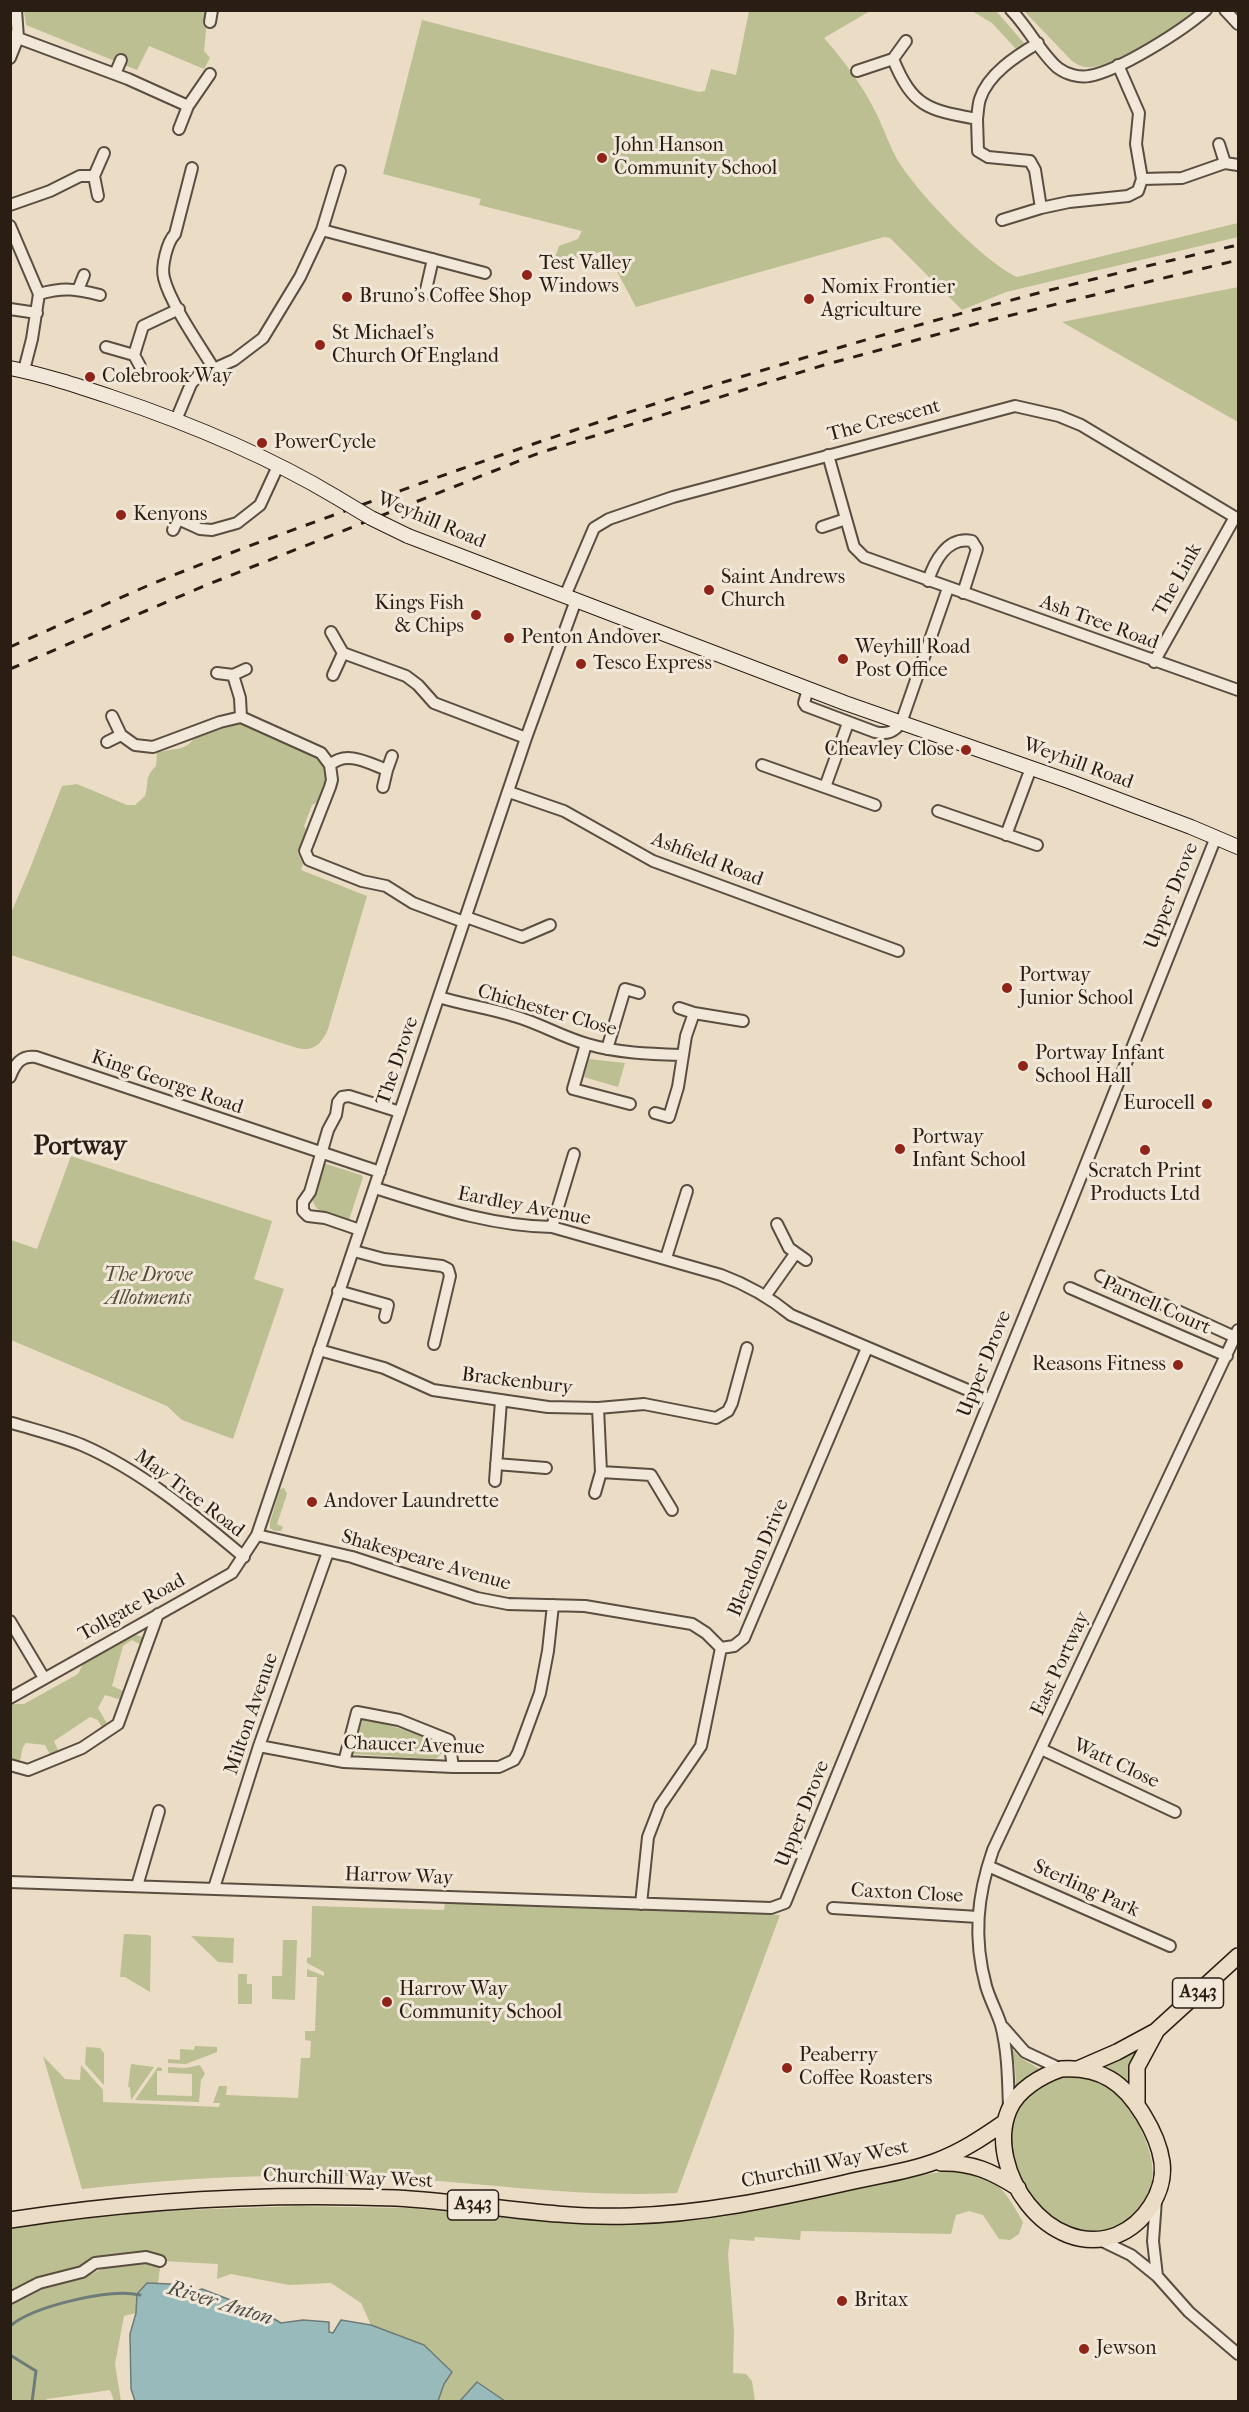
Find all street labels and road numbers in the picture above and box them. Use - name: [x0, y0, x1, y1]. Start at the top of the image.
- street label: The Crescent: [825, 394, 943, 448]
- street label: Weyhill Road: [373, 487, 489, 555]
- street label: The Link: [1148, 540, 1208, 620]
- street label: Ash Tree Road: [1036, 590, 1162, 656]
- street label: Weyhill Road: [1020, 733, 1136, 795]
- street label: Ashfield Road: [648, 828, 766, 892]
- street label: Upper Drove: [1140, 839, 1204, 953]
- street label: Chichester Close: [475, 980, 619, 1042]
- street label: The Drove: [372, 1014, 424, 1108]
- street label: King George Road: [88, 1046, 246, 1120]
- street label: Eardley Avenue: [455, 1182, 593, 1232]
- street label: Parnell Court: [1098, 1271, 1214, 1341]
- street label: Upper Drove: [953, 1307, 1017, 1421]
- street label: Brackenbury: [460, 1363, 574, 1401]
- street label: May Tree Road: [129, 1445, 249, 1543]
- street label: Blendon Drive: [723, 1496, 795, 1620]
- street label: Shakespeare Avenue: [338, 1525, 514, 1597]
- street label: Tollgate Road: [74, 1569, 190, 1647]
- street label: East Portway: [1026, 1608, 1096, 1720]
- street label: Milton Avenue: [220, 1650, 284, 1778]
- street label: Chaucer Avenue: [343, 1732, 485, 1760]
- street label: Watt Close: [1069, 1734, 1163, 1794]
- street label: Upper Drove: [771, 1757, 835, 1871]
- street label: Sterling Park: [1029, 1855, 1143, 1923]
- street label: Harrow Way: [344, 1863, 454, 1891]
- street label: Caxton Close: [850, 1879, 964, 1909]
- road number: A343: [1172, 1978, 1224, 2008]
- street label: Churchill Way West: [739, 2136, 911, 2194]
- street label: Churchill Way West: [262, 2164, 434, 2194]
- road number: A343: [448, 2190, 498, 2220]

